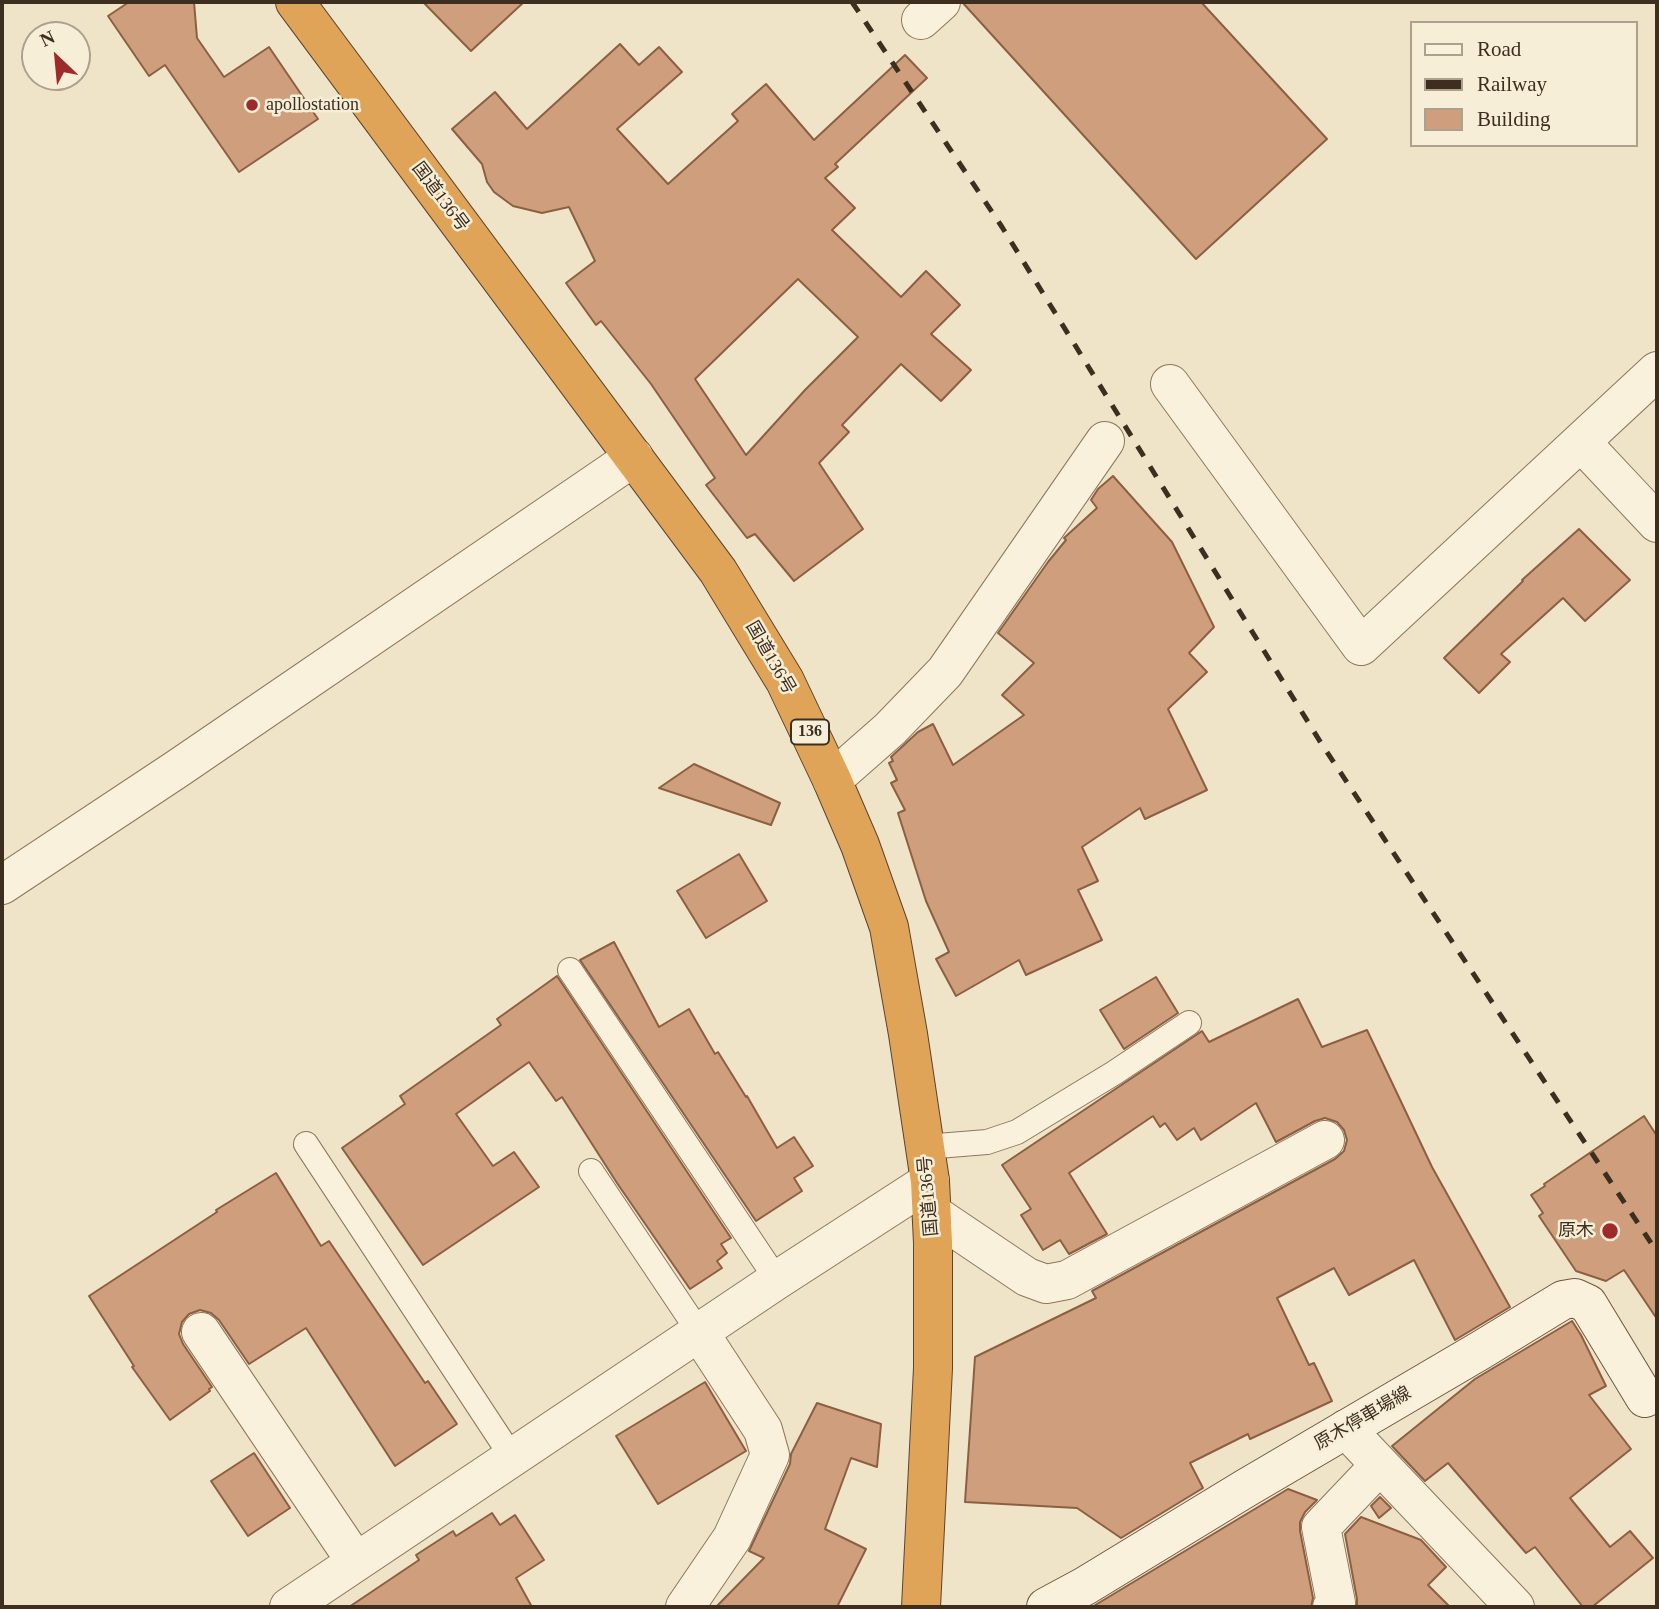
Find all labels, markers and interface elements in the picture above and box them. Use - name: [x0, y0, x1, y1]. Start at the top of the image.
- north arrow: [21, 21, 91, 91]
- legend: [1410, 21, 1638, 147]
- text: N: [37, 26, 58, 51]
- text: Road: [1477, 37, 1521, 61]
- text: Railway: [1477, 72, 1547, 96]
- place label: apollostation: [266, 94, 359, 116]
- marker: apollostation: [244, 97, 260, 113]
- text: Building: [1477, 107, 1551, 131]
- street label: 国道136号: [407, 158, 473, 236]
- street label: 国道136号: [740, 618, 800, 698]
- road number: 136: [791, 720, 829, 744]
- street label: 国道136号: [915, 1155, 943, 1237]
- place label: 原木: [1558, 1220, 1594, 1242]
- marker: 原木: [1600, 1221, 1620, 1241]
- street label: 原木停車場線: [1311, 1383, 1415, 1455]

